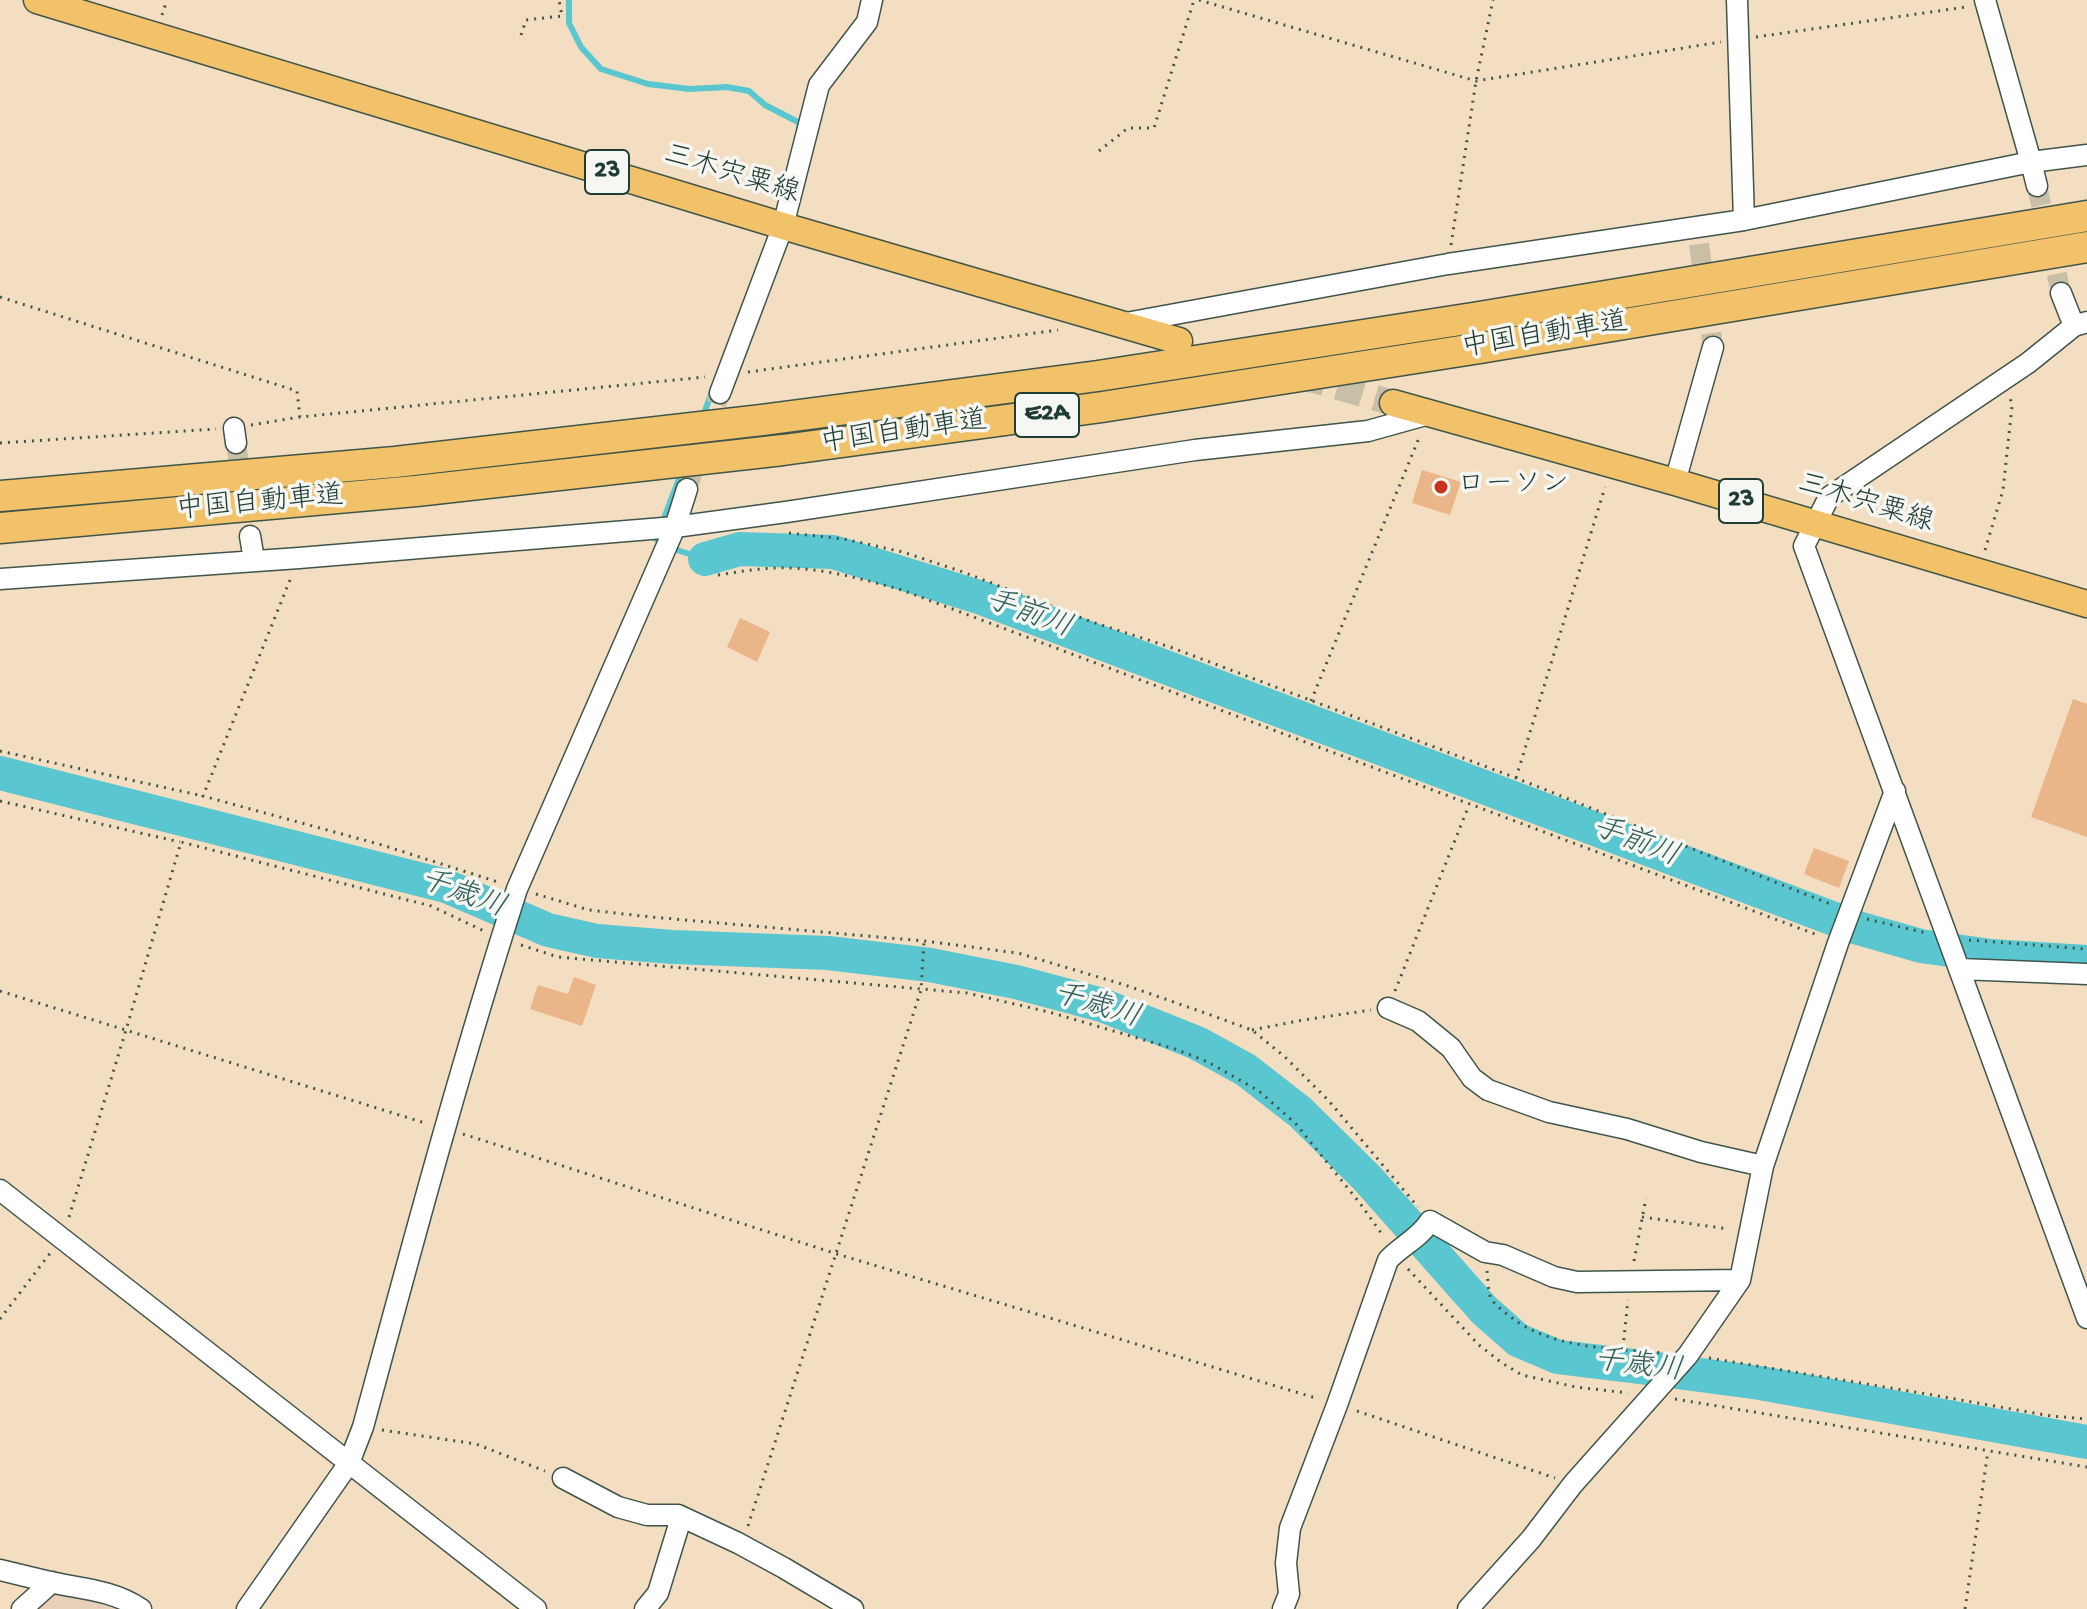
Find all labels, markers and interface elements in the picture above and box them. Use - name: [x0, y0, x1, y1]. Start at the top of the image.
- street label: 三木宍粟線: [659, 139, 803, 213]
- road number: 23: [585, 150, 629, 194]
- street label: 中国自動車道: [1459, 307, 1631, 367]
- road number: E2A: [1015, 393, 1079, 437]
- street label: 中国自動車道: [818, 406, 990, 462]
- street label: 三木宍粟線: [1793, 468, 1937, 542]
- place label: ローソン: [1457, 470, 1569, 504]
- marker: ローソン: [1432, 478, 1450, 496]
- road number: 23: [1719, 479, 1763, 523]
- street label: 中国自動車道: [175, 481, 345, 529]
- water label: 手前川: [980, 584, 1076, 648]
- water label: 手前川: [1587, 811, 1683, 877]
- water label: 千歳川: [414, 864, 510, 928]
- water label: 千歳川: [1048, 978, 1144, 1038]
- water label: 千歳川: [1591, 1345, 1685, 1391]

